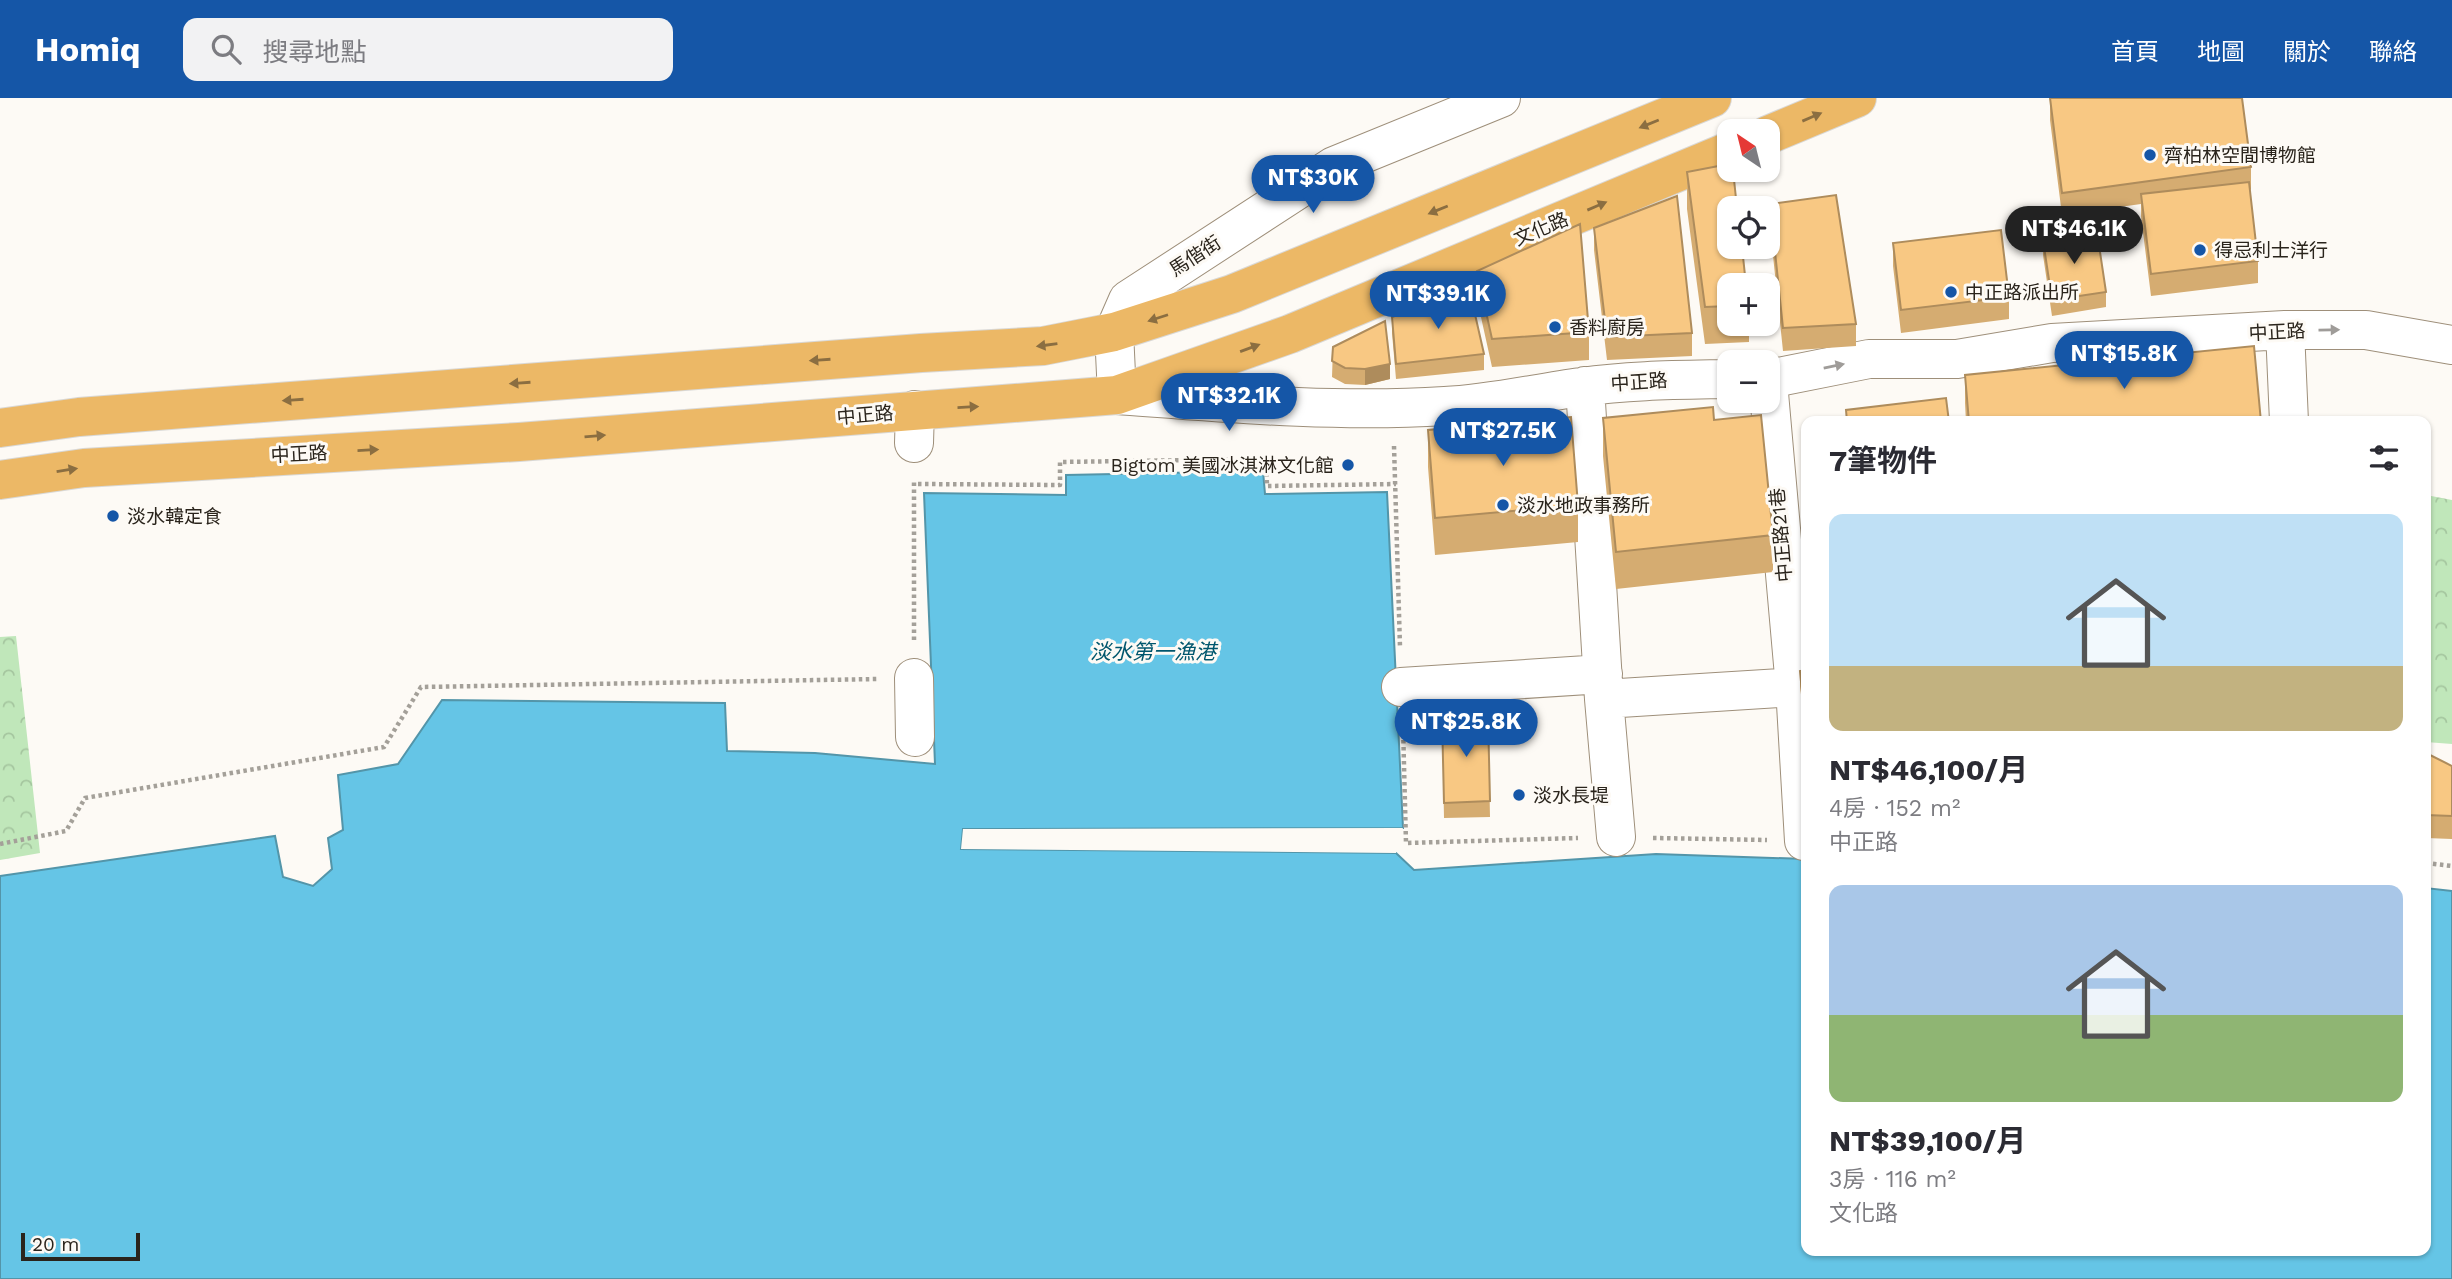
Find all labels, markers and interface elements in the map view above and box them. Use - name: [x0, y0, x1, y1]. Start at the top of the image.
- search box: [183, 18, 673, 81]
- text: Homiq: [35, 30, 141, 69]
- icon: search: [207, 30, 245, 68]
- text: 搜尋地點: [263, 37, 367, 67]
- text: 首頁: [2111, 38, 2159, 66]
- text: 地圖: [2197, 38, 2245, 66]
- text: 關於: [2283, 38, 2331, 66]
- text: 聯絡: [2369, 38, 2417, 66]
- one-way arrow: [1802, 111, 1823, 122]
- one-way arrow: [1638, 118, 1659, 129]
- north arrow: [1717, 119, 1780, 182]
- map controls: [1717, 119, 1780, 413]
- place label: 齊柏林空間博物館: [2164, 144, 2316, 167]
- marker: 齊柏林空間博物館: [2142, 147, 2158, 163]
- pin: NT$30K: [1256, 156, 1370, 215]
- text: NT$30K: [1268, 164, 1358, 191]
- button: locate: [1717, 196, 1780, 259]
- one-way arrow: [1586, 200, 1607, 211]
- one-way arrow: [1428, 204, 1449, 215]
- pin: NT$46.1K: [2002, 206, 2146, 266]
- street label: 文化路: [1510, 207, 1572, 251]
- text: NT$46.1K: [2021, 215, 2127, 242]
- street label: 馬偕街: [1165, 231, 1225, 281]
- place label: 得忌利士洋行: [2214, 239, 2328, 262]
- marker: 得忌利士洋行: [2192, 242, 2208, 258]
- pin: NT$39.1K: [1366, 272, 1510, 331]
- button: +: [1717, 273, 1780, 336]
- text: NT$39.1K: [1386, 280, 1490, 307]
- place label: 中正路派出所: [1965, 281, 2079, 304]
- marker: 中正路派出所: [1943, 284, 1959, 300]
- one-way arrow: [1147, 313, 1168, 323]
- place label: 香料廚房: [1569, 316, 1645, 339]
- marker: 香料廚房: [1547, 319, 1563, 335]
- street label: 中正路: [2248, 319, 2306, 345]
- one-way arrow: [2318, 324, 2340, 336]
- pin: NT$15.8K: [2052, 331, 2196, 391]
- one-way arrow: [1036, 339, 1058, 350]
- text: NT$15.8K: [2071, 340, 2177, 367]
- one-way arrow: [1240, 342, 1261, 353]
- button: −: [1717, 350, 1780, 413]
- one-way arrow: [809, 355, 831, 366]
- one-way arrow: [1823, 360, 1845, 371]
- street label: 中正路: [1610, 369, 1668, 395]
- pin: NT$32.1K: [1157, 374, 1301, 433]
- one-way arrow: [509, 378, 531, 389]
- text: NT$32.1K: [1177, 382, 1281, 409]
- one-way arrow: [282, 395, 304, 406]
- street label: 中正路: [836, 401, 894, 429]
- one-way arrow: [957, 402, 979, 413]
- pin: NT$27.5K: [1431, 408, 1575, 468]
- text: NT$27.5K: [1449, 417, 1557, 444]
- one-way arrow: [584, 430, 606, 441]
- icon: filters: [2365, 439, 2403, 477]
- street label: 中正路: [270, 441, 328, 467]
- text: 7筆物件: [1829, 443, 1937, 478]
- one-way arrow: [357, 444, 379, 455]
- place label: Bigtom 美國冰淇淋文化館: [1110, 454, 1334, 477]
- marker: Bigtom 美國冰淇淋文化館: [1340, 457, 1356, 473]
- one-way arrow: [57, 464, 79, 475]
- street label: 中正路21巷: [1765, 487, 1797, 583]
- place label: 淡水地政事務所: [1517, 494, 1650, 517]
- marker: 淡水地政事務所: [1495, 497, 1511, 513]
- place label: 淡水韓定食: [127, 505, 222, 528]
- marker: 淡水韓定食: [105, 508, 121, 524]
- icon: home: [2053, 560, 2179, 686]
- water label: 淡水第一漁港: [1090, 639, 1219, 664]
- pin: NT$25.8K: [1394, 700, 1538, 759]
- text: NT$25.8K: [1411, 708, 1521, 735]
- text: NT$46,100/月: [1829, 752, 2028, 787]
- place label: 淡水長堤: [1533, 784, 1609, 807]
- marker: 淡水長堤: [1511, 787, 1527, 803]
- text: 4房 · 152 m²: [1829, 795, 1960, 822]
- text: 中正路: [1829, 829, 1898, 856]
- icon: home: [2053, 931, 2179, 1057]
- text: NT$39,100/月: [1829, 1123, 2026, 1158]
- text: 3房 · 116 m²: [1829, 1166, 1956, 1193]
- text: 文化路: [1829, 1200, 1898, 1227]
- scale bar: [21, 1230, 140, 1262]
- text: 20 m: [32, 1233, 79, 1256]

